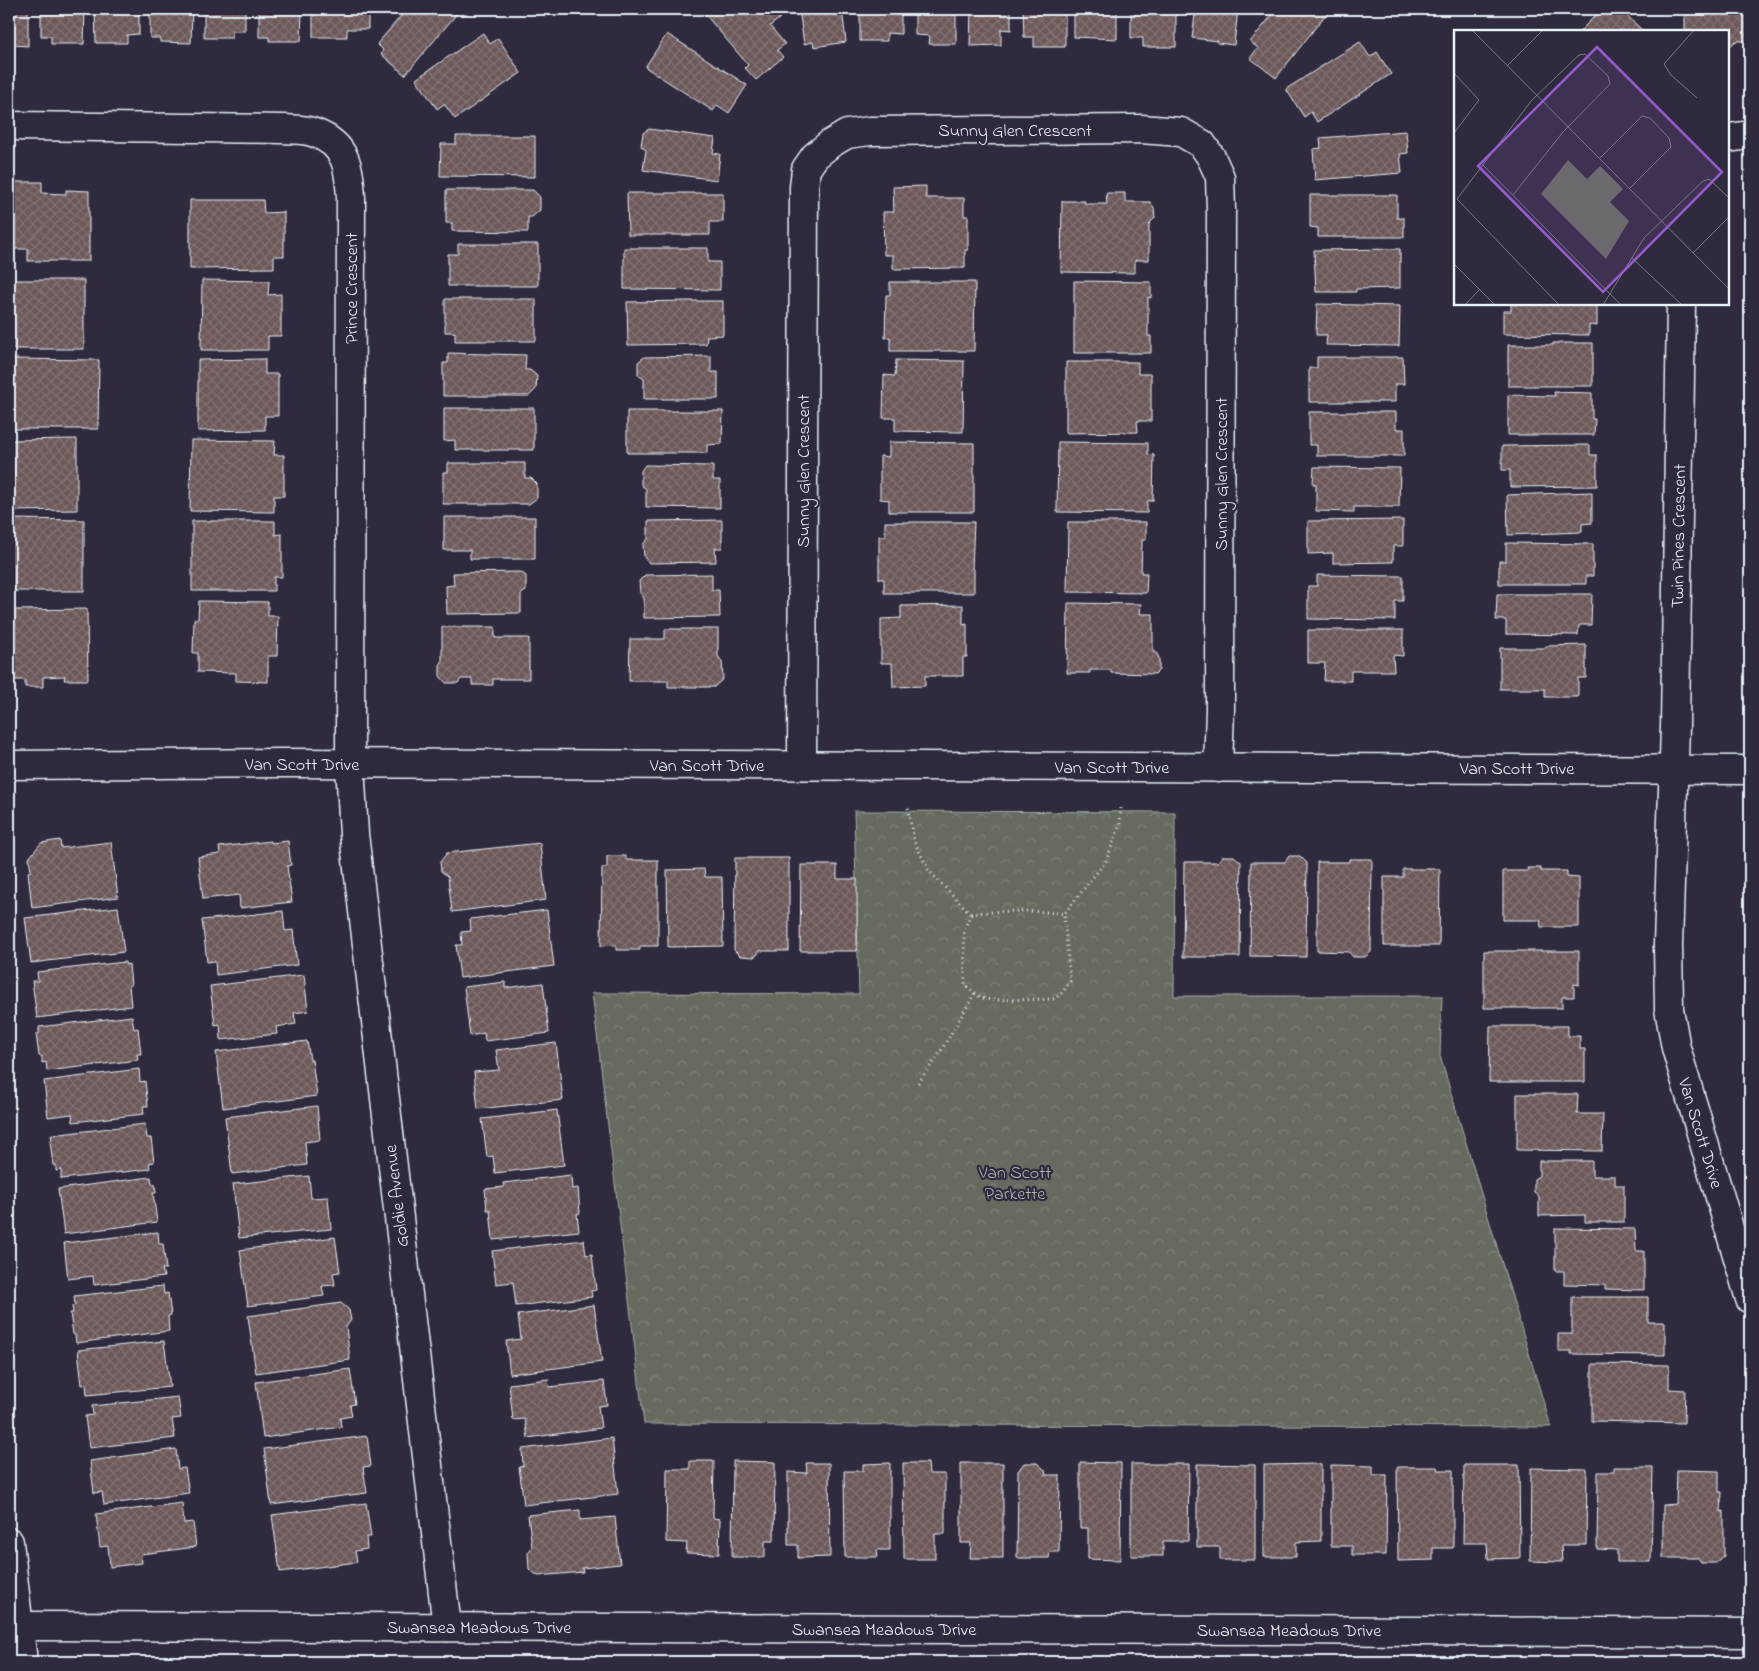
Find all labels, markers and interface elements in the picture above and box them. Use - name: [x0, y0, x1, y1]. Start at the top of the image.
- inset map: [1454, 30, 1729, 305]
- street label: Sunny Glen Crescent: [938, 119, 1092, 145]
- street label: Prince Crescent: [340, 232, 366, 344]
- street label: Sunny Glen Crescent: [792, 394, 818, 548]
- street label: Sunny Glen Crescent: [1210, 397, 1236, 551]
- street label: Twin Pines Crescent: [1666, 464, 1694, 609]
- street label: Van Scott Drive: [244, 753, 360, 779]
- street label: Van Scott Drive: [649, 754, 765, 780]
- street label: Van Scott Drive: [1054, 756, 1170, 782]
- street label: Van Scott Drive: [1459, 757, 1575, 783]
- street label: Van Scott Drive: [1670, 1074, 1729, 1193]
- street label: Goldie Avenue: [379, 1142, 417, 1248]
- park label: Van Scott Parkette: [978, 1161, 1051, 1208]
- street label: Swansea Meadows Drive: [387, 1616, 572, 1642]
- street label: Swansea Meadows Drive: [792, 1618, 977, 1644]
- street label: Swansea Meadows Drive: [1197, 1619, 1382, 1645]

